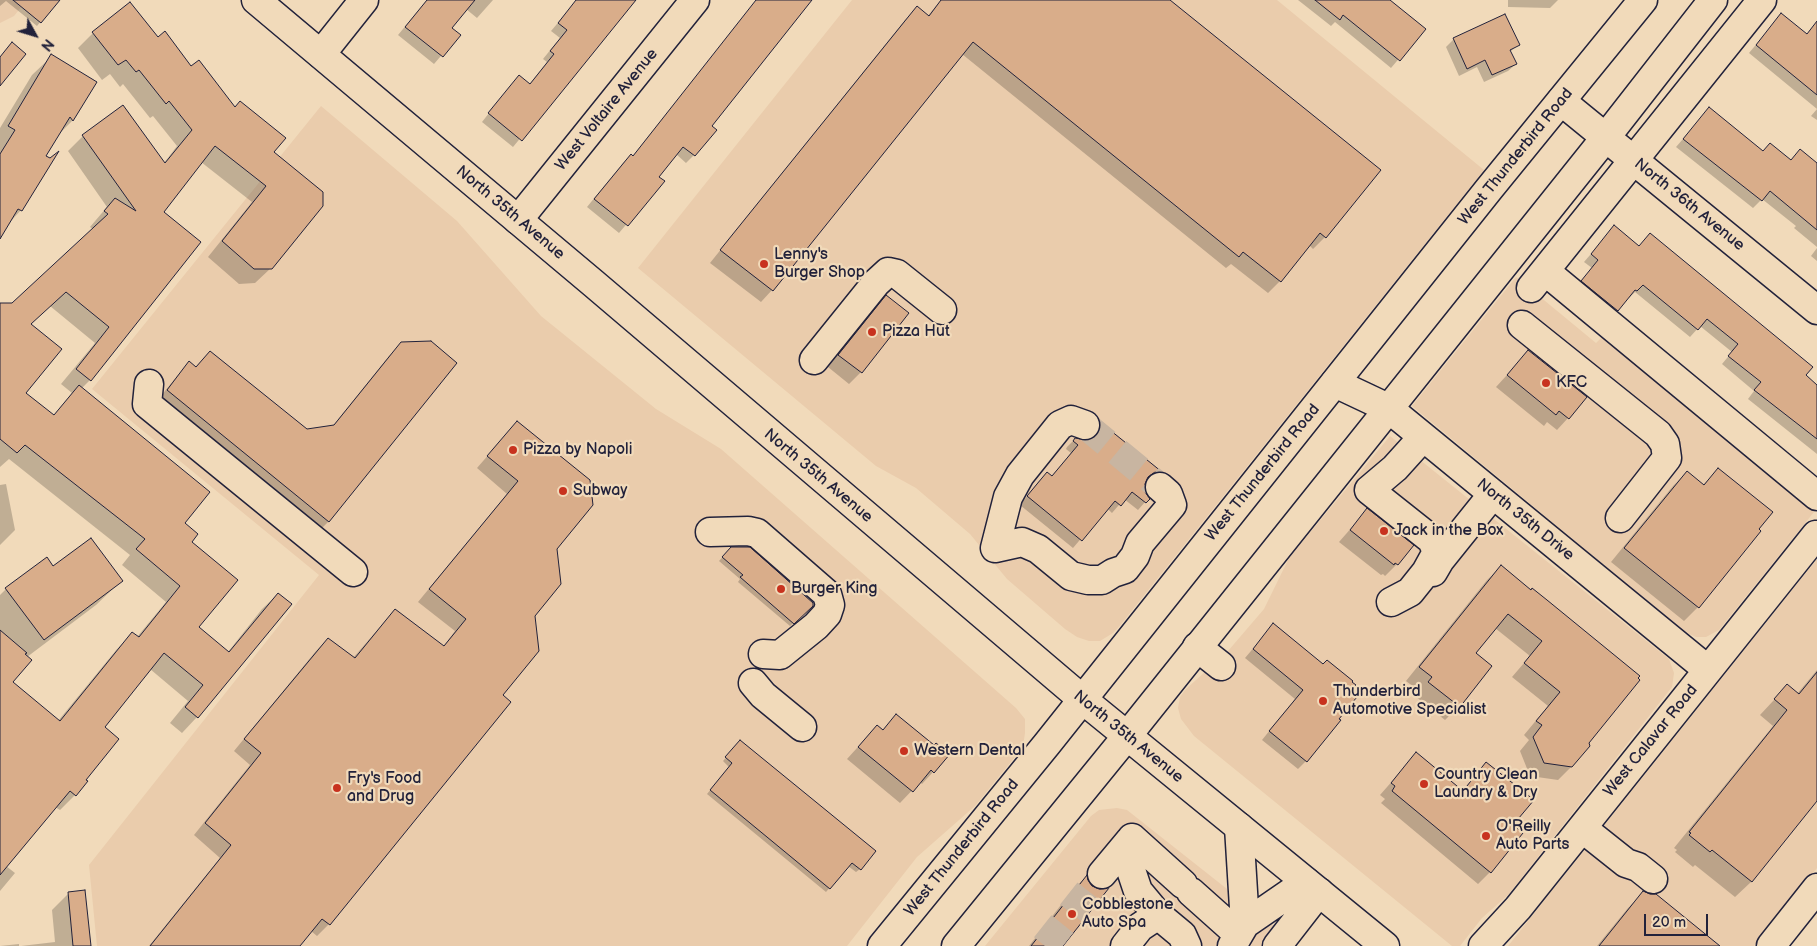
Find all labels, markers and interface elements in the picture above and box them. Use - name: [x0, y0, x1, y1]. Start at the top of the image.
- north arrow: [10, 10, 60, 60]
- text: N: [37, 35, 57, 54]
- street label: West Voltaire Avenue: [552, 45, 662, 175]
- street label: West Thunderbird Road: [1455, 85, 1577, 229]
- street label: North 36th Avenue: [1630, 155, 1748, 255]
- street label: North 35th Avenue: [452, 162, 568, 264]
- place label: Lenny's Burger Shop: [774, 245, 865, 283]
- marker: Lenny's Burger Shop: [758, 258, 770, 270]
- place label: Pizza Hut: [882, 322, 950, 342]
- marker: Pizza Hut: [866, 326, 878, 338]
- place label: KFC: [1556, 373, 1587, 393]
- marker: KFC: [1540, 377, 1552, 389]
- street label: West Thunderbird Road: [1202, 401, 1324, 545]
- street label: North 35th Avenue: [760, 425, 876, 527]
- place label: Pizza by Napoli: [523, 440, 632, 460]
- marker: Pizza by Napoli: [507, 444, 519, 456]
- street label: North 35th Drive: [1472, 475, 1578, 565]
- place label: Subway: [573, 481, 627, 501]
- marker: Subway: [557, 485, 569, 497]
- place label: Jack in the Box: [1394, 521, 1503, 541]
- marker: Jack in the Box: [1378, 525, 1390, 537]
- place label: Burger King: [791, 579, 877, 599]
- marker: Burger King: [775, 583, 787, 595]
- street label: West Calavar Road: [1600, 681, 1702, 801]
- place label: Thunderbird Automotive Specialist: [1333, 682, 1486, 720]
- street label: North 35th Avenue: [1069, 687, 1187, 787]
- marker: Thunderbird Automotive Specialist: [1317, 695, 1329, 707]
- place label: Western Dental: [914, 741, 1025, 761]
- marker: Western Dental: [898, 745, 910, 757]
- place label: Country Clean Laundry & Dry: [1434, 765, 1538, 803]
- place label: Fry's Food and Drug: [347, 769, 421, 807]
- street label: West Thunderbird Road: [901, 776, 1023, 920]
- marker: Country Clean Laundry & Dry: [1418, 778, 1430, 790]
- marker: Fry's Food and Drug: [331, 782, 343, 794]
- place label: O'Reilly Auto Parts: [1496, 817, 1569, 855]
- marker: O'Reilly Auto Parts: [1480, 830, 1492, 842]
- place label: Cobblestone Auto Spa: [1082, 895, 1173, 933]
- scale bar: [1647, 904, 1711, 936]
- marker: Cobblestone Auto Spa: [1066, 908, 1078, 920]
- text: 20 m: [1652, 913, 1686, 932]

